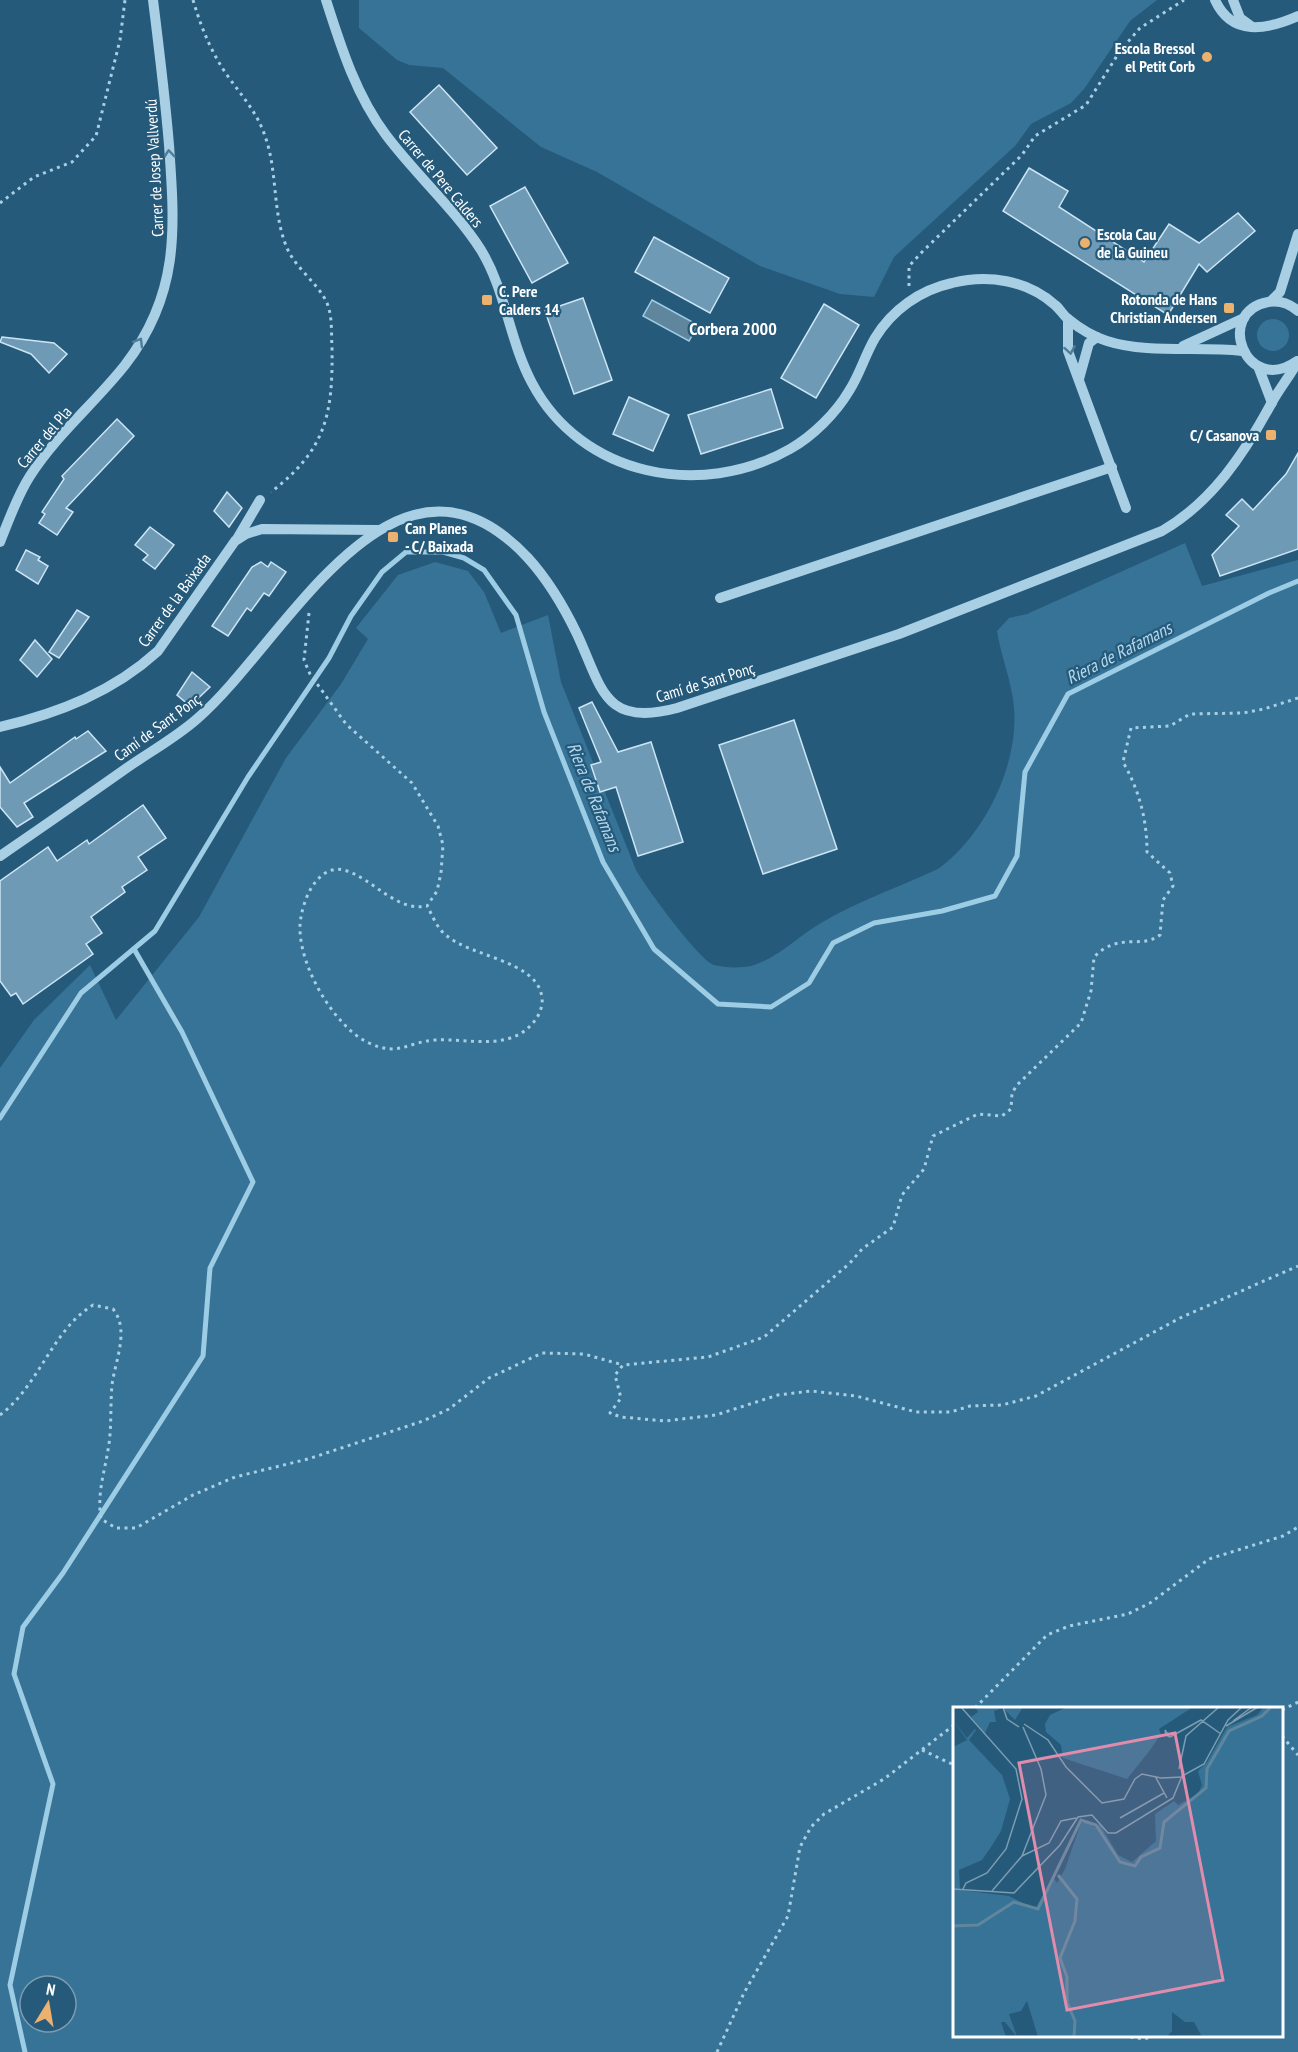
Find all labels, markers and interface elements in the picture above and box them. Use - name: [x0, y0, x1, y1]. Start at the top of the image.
- place label: Escola Bressol el Petit Corb: [1115, 38, 1195, 76]
- marker: Escola Bressol el Petit Corb: [1200, 50, 1214, 64]
- street label: Carrer de Josep Vallverdú: [140, 99, 168, 237]
- street label: Carrer de Pere Calders: [394, 125, 488, 231]
- one-way arrow: [163, 150, 176, 159]
- place label: Escola Cau de la Guineu: [1097, 224, 1168, 262]
- marker: Escola Cau de la Guineu: [1078, 236, 1092, 250]
- place label: C. Pere Calders 14: [499, 281, 560, 319]
- place label: Rotonda de Hans Christian Andersen: [1110, 289, 1217, 327]
- marker: C. Pere Calders 14: [480, 293, 494, 307]
- marker: Rotonda de Hans Christian Andersen: [1222, 301, 1236, 315]
- district label: Corbera 2000: [689, 317, 777, 340]
- one-way arrow: [132, 338, 144, 348]
- one-way arrow: [1063, 345, 1076, 355]
- street label: Carrer del Pla: [12, 402, 76, 472]
- place label: C/ Casanova: [1190, 425, 1259, 445]
- marker: C/ Casanova: [1264, 428, 1278, 442]
- place label: Can Planes - C/ Baixada: [405, 518, 474, 556]
- marker: Can Planes - C/ Baixada: [386, 530, 400, 544]
- street label: Carrer de la Baixada: [133, 549, 215, 651]
- water label: Riera de Rafamans: [1062, 615, 1177, 689]
- street label: Camí de Sant Ponç: [653, 657, 757, 707]
- street label: Camí de Sant Ponç: [110, 689, 204, 765]
- water label: Riera de Rafamans: [562, 739, 627, 856]
- inset map: [953, 1707, 1283, 2037]
- north arrow: [18, 1974, 78, 2034]
- text: N: [45, 1979, 57, 2000]

